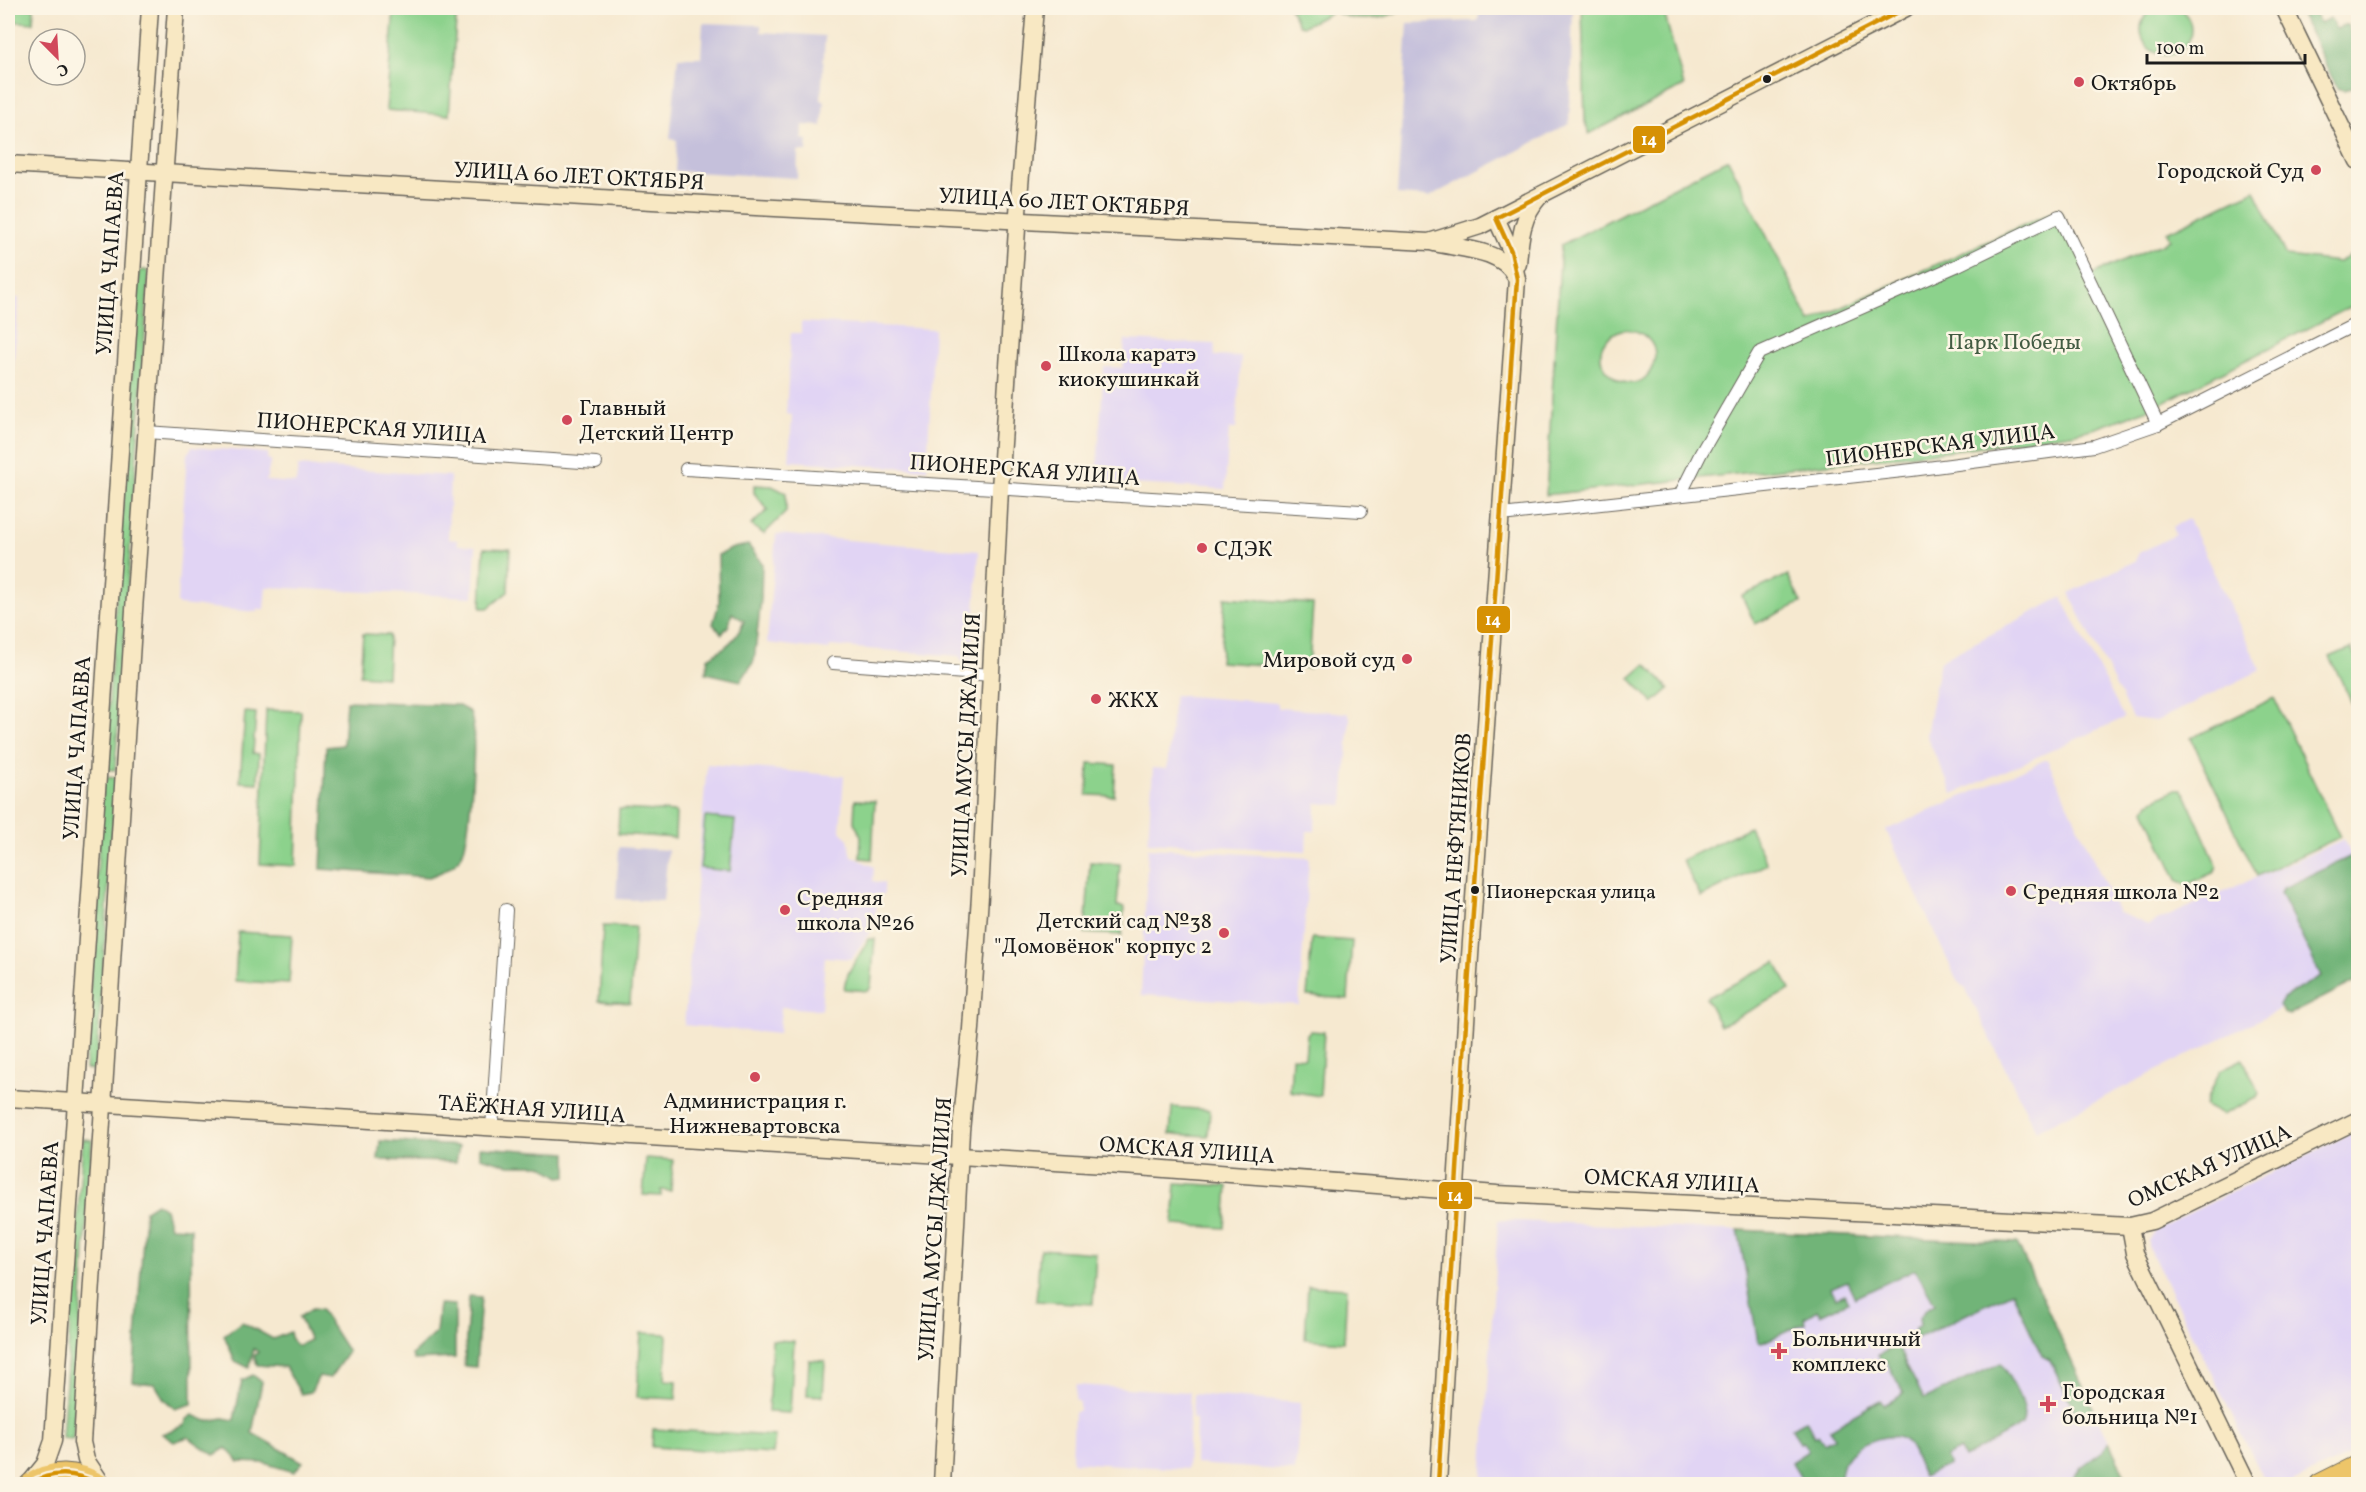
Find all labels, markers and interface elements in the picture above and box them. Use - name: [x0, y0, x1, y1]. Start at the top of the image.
- north arrow: [27, 27, 87, 87]
- scale bar: [2147, 27, 2304, 65]
- text: 100 m: [2156, 37, 2205, 62]
- text: С: [53, 57, 71, 81]
- place label: Октябрь: [2091, 69, 2177, 100]
- unlabelled marker: [1761, 73, 1773, 85]
- marker: Октябрь: [2072, 75, 2086, 89]
- line badge: 14: [1632, 125, 1666, 154]
- text: 14: [1641, 130, 1657, 152]
- street label: УЛИЦА 60 ЛЕТ ОКТЯБРЯ: [453, 155, 705, 200]
- place label: Городской Суд: [2157, 157, 2305, 188]
- marker: Городской Суд: [2309, 163, 2323, 177]
- street label: УЛИЦА ЧАПАЕВА: [90, 170, 133, 356]
- street label: УЛИЦА 60 ЛЕТ ОКТЯБРЯ: [938, 181, 1190, 226]
- park label: Парк Победы: [1947, 328, 2081, 359]
- place label: Школа каратэ киокушинкай: [1058, 340, 1200, 396]
- marker: Школа каратэ киокушинкай: [1039, 359, 1053, 373]
- place label: Главный Детский Центр: [579, 394, 734, 450]
- street label: ПИОНЕРСКАЯ УЛИЦА: [256, 406, 488, 453]
- marker: Главный Детский Центр: [560, 413, 574, 427]
- street label: ПИОНЕРСКАЯ УЛИЦА: [1824, 417, 2057, 476]
- street label: ПИОНЕРСКАЯ УЛИЦА: [909, 448, 1141, 495]
- place label: СДЭК: [1214, 535, 1272, 566]
- marker: СДЭК: [1195, 541, 1209, 555]
- line badge: 14: [1476, 605, 1511, 634]
- text: 14: [1485, 610, 1501, 632]
- street label: УЛИЦА МУСЫ ДЖАЛИЛЯ: [945, 612, 990, 878]
- place label: Мировой суд: [1263, 646, 1396, 677]
- marker: Мировой суд: [1400, 652, 1414, 666]
- street label: УЛИЦА ЧАПАЕВА: [57, 655, 100, 841]
- place label: ЖКХ: [1108, 686, 1159, 717]
- marker: ЖКХ: [1089, 692, 1103, 706]
- street label: УЛИЦА НЕФТЯНИКОВ: [1434, 732, 1481, 965]
- place label: Средняя школа №2: [2023, 878, 2220, 909]
- place label: Пионерская улица: [1486, 879, 1656, 907]
- place label: Средняя школа №26: [797, 884, 914, 940]
- marker: Пионерская улица: [1469, 884, 1481, 896]
- marker: Средняя школа №2: [2004, 884, 2018, 898]
- marker: Средняя школа №26: [778, 903, 792, 917]
- place label: Детский сад №38 "Домовёнок" корпус 2: [994, 907, 1212, 963]
- marker: Детский сад №38 "Домовёнок" корпус 2: [1217, 926, 1231, 940]
- marker: Администрация г. Нижневартовска: [748, 1070, 762, 1084]
- place label: Администрация г. Нижневартовска: [663, 1087, 847, 1143]
- street label: ТАЁЖНАЯ УЛИЦА: [437, 1088, 627, 1133]
- street label: УЛИЦА МУСЫ ДЖАЛИЛЯ: [912, 1096, 961, 1363]
- street label: ОМСКАЯ УЛИЦА: [2123, 1117, 2297, 1217]
- street label: ОМСКАЯ УЛИЦА: [1098, 1130, 1276, 1173]
- street label: УЛИЦА ЧАПАЕВА: [25, 1140, 68, 1326]
- street label: ОМСКАЯ УЛИЦА: [1583, 1162, 1761, 1203]
- line badge: 14: [1438, 1181, 1473, 1210]
- text: 14: [1447, 1186, 1463, 1208]
- place label: Больничный комплекс: [1792, 1325, 1921, 1381]
- marker: Больничный комплекс: [1770, 1342, 1788, 1360]
- place label: Городская больница №1: [2062, 1378, 2198, 1434]
- marker: Городская больница №1: [2039, 1395, 2057, 1413]

